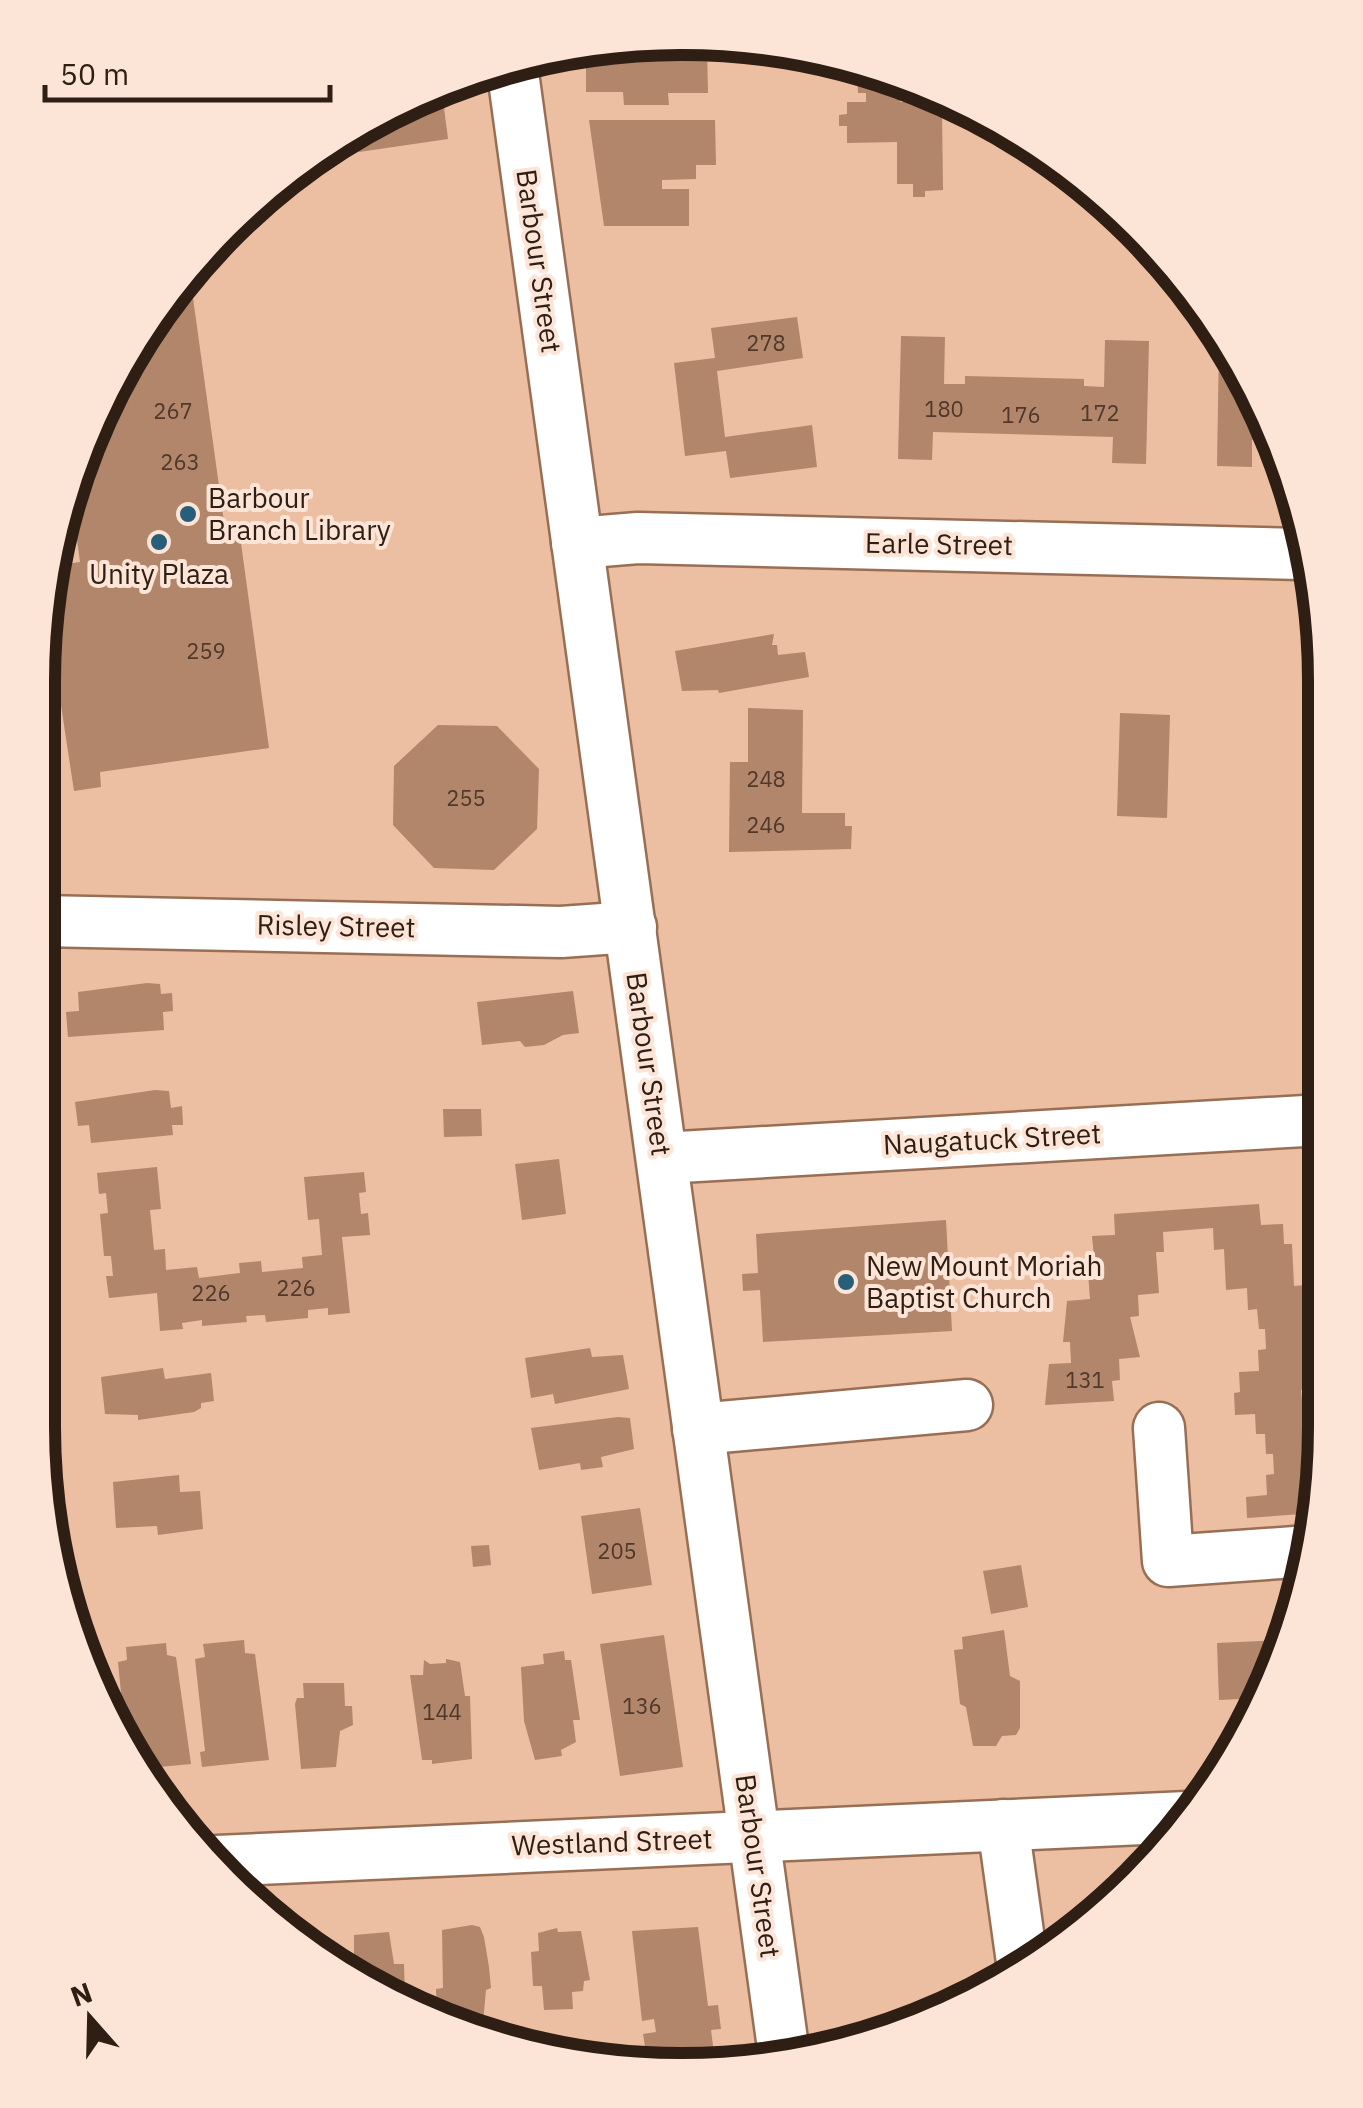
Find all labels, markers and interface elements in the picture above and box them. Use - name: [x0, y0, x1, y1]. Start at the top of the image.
- scale bar: [45, 40, 330, 102]
- text: 50 m: [60, 54, 129, 93]
- street label: Barbour Street: [508, 167, 571, 355]
- house number: 278: [746, 328, 786, 357]
- house number: 180: [924, 394, 964, 423]
- house number: 267: [153, 396, 193, 425]
- house number: 172: [1080, 398, 1120, 427]
- house number: 176: [1001, 400, 1041, 429]
- house number: 263: [160, 447, 200, 476]
- place label: Barbour Branch Library: [208, 479, 391, 548]
- marker: Barbour Branch Library: [177, 503, 199, 525]
- street label: Earle Street: [865, 524, 1013, 563]
- marker: Unity Plaza: [148, 531, 170, 553]
- place label: Unity Plaza: [89, 555, 229, 592]
- house number: 259: [186, 636, 226, 665]
- house number: 248: [746, 764, 786, 793]
- house number: 255: [446, 783, 486, 812]
- house number: 246: [746, 810, 786, 839]
- street label: Risley Street: [256, 906, 416, 945]
- street label: Barbour Street: [618, 970, 681, 1158]
- street label: Naugatuck Street: [882, 1114, 1102, 1163]
- place label: New Mount Moriah Baptist Church: [866, 1247, 1102, 1316]
- marker: New Mount Moriah Baptist Church: [835, 1271, 857, 1293]
- house number: 226: [276, 1273, 316, 1302]
- house number: 226: [191, 1278, 231, 1307]
- house number: 131: [1065, 1365, 1105, 1394]
- house number: 205: [597, 1536, 637, 1565]
- house number: 136: [622, 1691, 662, 1720]
- house number: 144: [422, 1697, 462, 1726]
- street label: Barbour Street: [727, 1772, 790, 1960]
- street label: Westland Street: [511, 1819, 713, 1864]
- north arrow: [40, 1968, 140, 2068]
- text: N: [65, 1973, 97, 2015]

